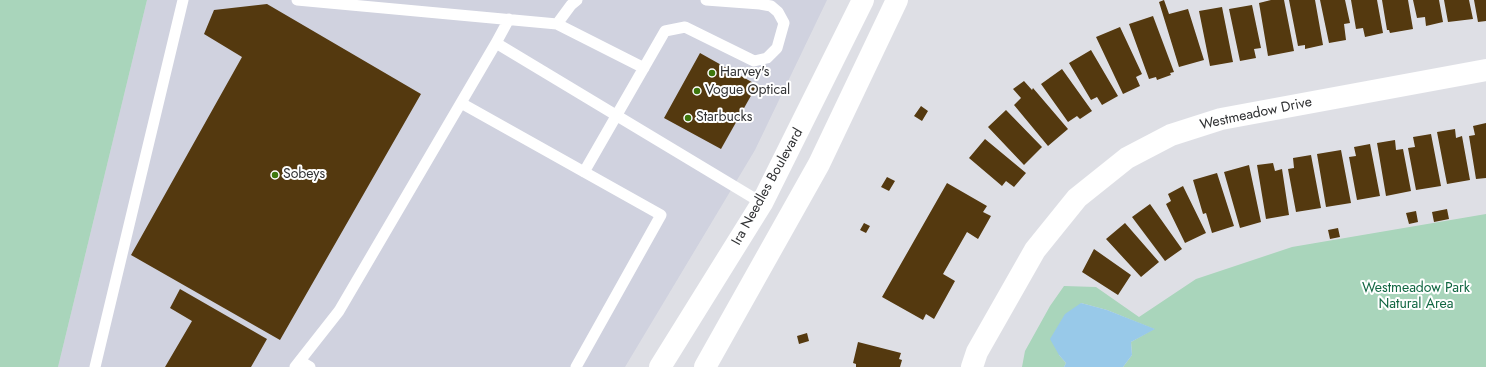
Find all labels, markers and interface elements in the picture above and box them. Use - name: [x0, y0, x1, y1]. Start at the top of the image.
- place label: Harvey's: [720, 65, 769, 81]
- marker: Harvey's: [707, 68, 717, 78]
- place label: Vogue Optical: [705, 83, 790, 99]
- marker: Vogue Optical: [692, 86, 702, 96]
- street label: Westmeadow Drive: [1198, 94, 1314, 134]
- place label: Starbucks: [696, 110, 752, 126]
- marker: Starbucks: [683, 113, 693, 123]
- street label: Ira Needles Boulevard: [729, 125, 807, 249]
- place label: Sobeys: [283, 167, 325, 183]
- marker: Sobeys: [270, 170, 280, 180]
- park label: Westmeadow Park Natural Area: [1362, 281, 1470, 314]

